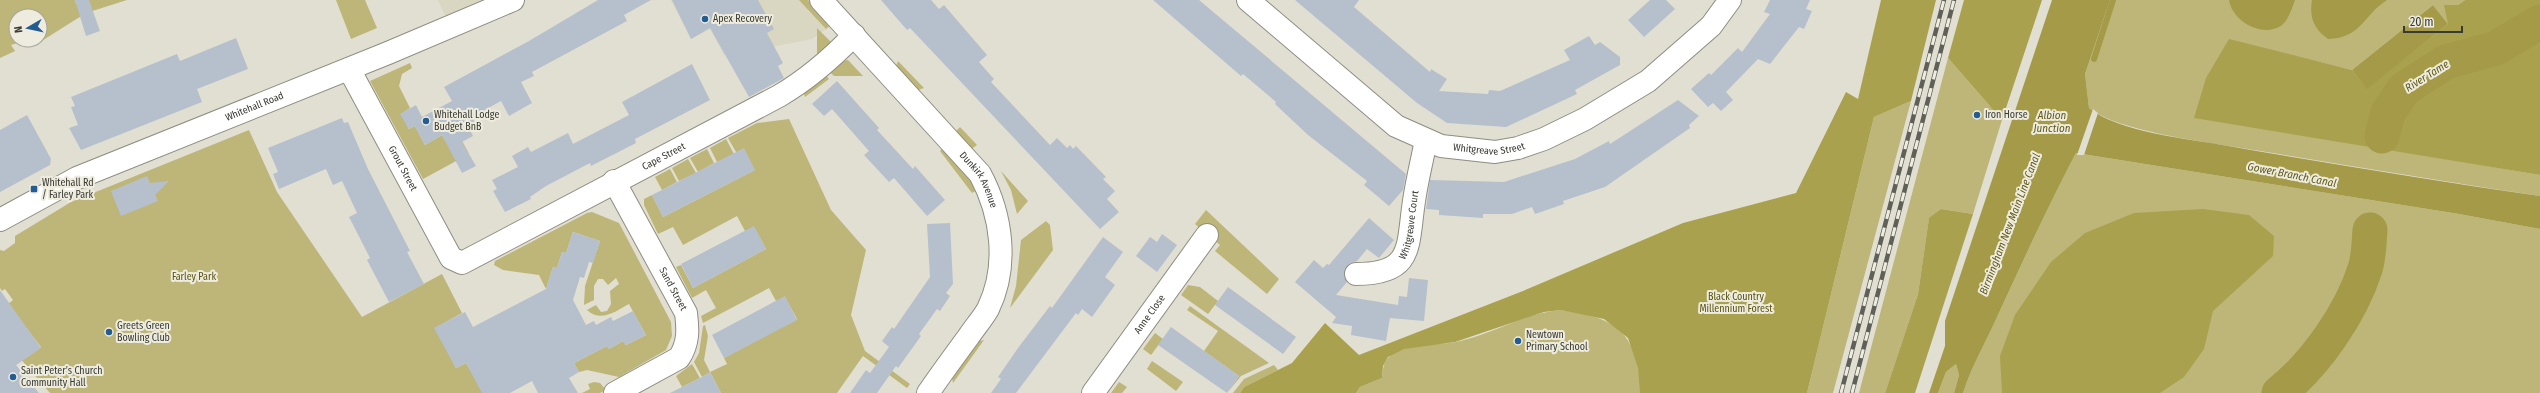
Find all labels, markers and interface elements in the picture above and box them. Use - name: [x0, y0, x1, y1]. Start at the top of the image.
- north arrow: [8, 8, 48, 48]
- scale bar: [2404, 8, 2462, 34]
- place label: Apex Recovery: [713, 13, 773, 25]
- marker: Apex Recovery: [700, 14, 710, 24]
- text: 20 m: [2410, 15, 2434, 29]
- text: N: [12, 25, 26, 34]
- water label: River Tame: [2403, 58, 2451, 94]
- street label: Whitehall Road: [224, 90, 285, 124]
- place label: Whitehall Lodge Budget BnB: [434, 109, 499, 133]
- place label: Iron Horse: [1985, 109, 2028, 121]
- water label: Albion Junction: [2032, 109, 2071, 135]
- marker: Iron Horse: [1972, 110, 1982, 120]
- marker: Whitehall Lodge Budget BnB: [421, 116, 431, 126]
- street label: Cape Street: [640, 140, 688, 173]
- street label: Whitgreave Street: [1452, 140, 1527, 158]
- street label: Grout Street: [386, 144, 420, 194]
- street label: Dunkirk Avenue: [957, 149, 1000, 209]
- water label: Birmingham New Main Line Canal: [1977, 151, 2043, 296]
- water label: Gower Branch Canal: [2247, 160, 2338, 190]
- place label: Whitehall Rd / Farley Park: [42, 177, 94, 201]
- marker: Whitehall Rd / Farley Park: [29, 184, 39, 194]
- street label: Whitgreave Court: [1397, 189, 1422, 262]
- street label: Sand Street: [656, 265, 690, 313]
- park label: Farley Park: [172, 271, 216, 283]
- park label: Black Country Millennium Forest: [1699, 291, 1773, 315]
- street label: Anne Close: [1132, 292, 1168, 336]
- place label: Greets Green Bowling Club: [117, 320, 170, 344]
- marker: Greets Green Bowling Club: [104, 327, 114, 337]
- place label: Newtown Primary School: [1526, 329, 1588, 353]
- marker: Newtown Primary School: [1513, 336, 1523, 346]
- place label: Saint Peter’s Church Community Hall: [21, 365, 103, 389]
- marker: Saint Peter’s Church Community Hall: [8, 372, 18, 382]

